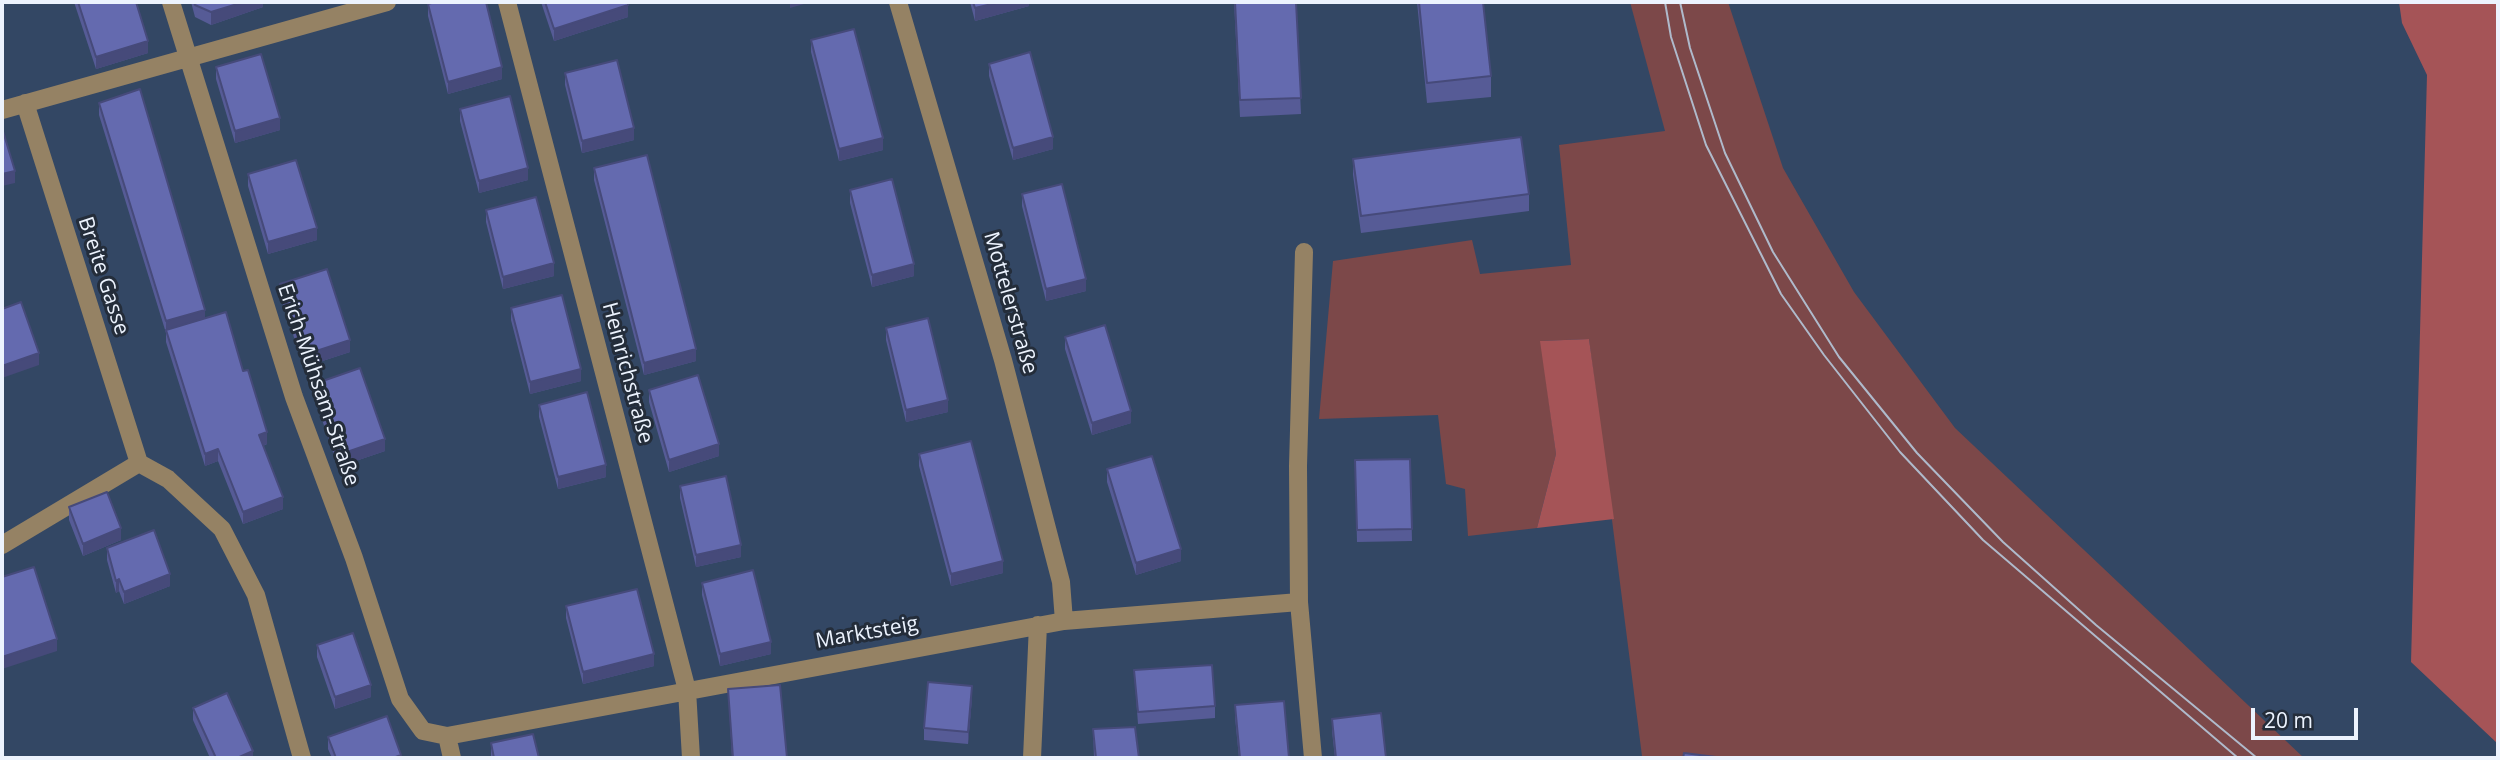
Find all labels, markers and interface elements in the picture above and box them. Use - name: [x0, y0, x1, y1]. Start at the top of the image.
- street label: Breite Gasse: [72, 214, 134, 338]
- street label: Mottelerstraße: [978, 229, 1042, 377]
- street label: Erich-Mühsam-Straße: [272, 281, 364, 489]
- street label: Heinrichstraße: [596, 300, 658, 446]
- street label: Marktsteig: [814, 612, 920, 654]
- scale bar: [2255, 694, 2362, 738]
- text: 20 m: [2264, 706, 2313, 734]

